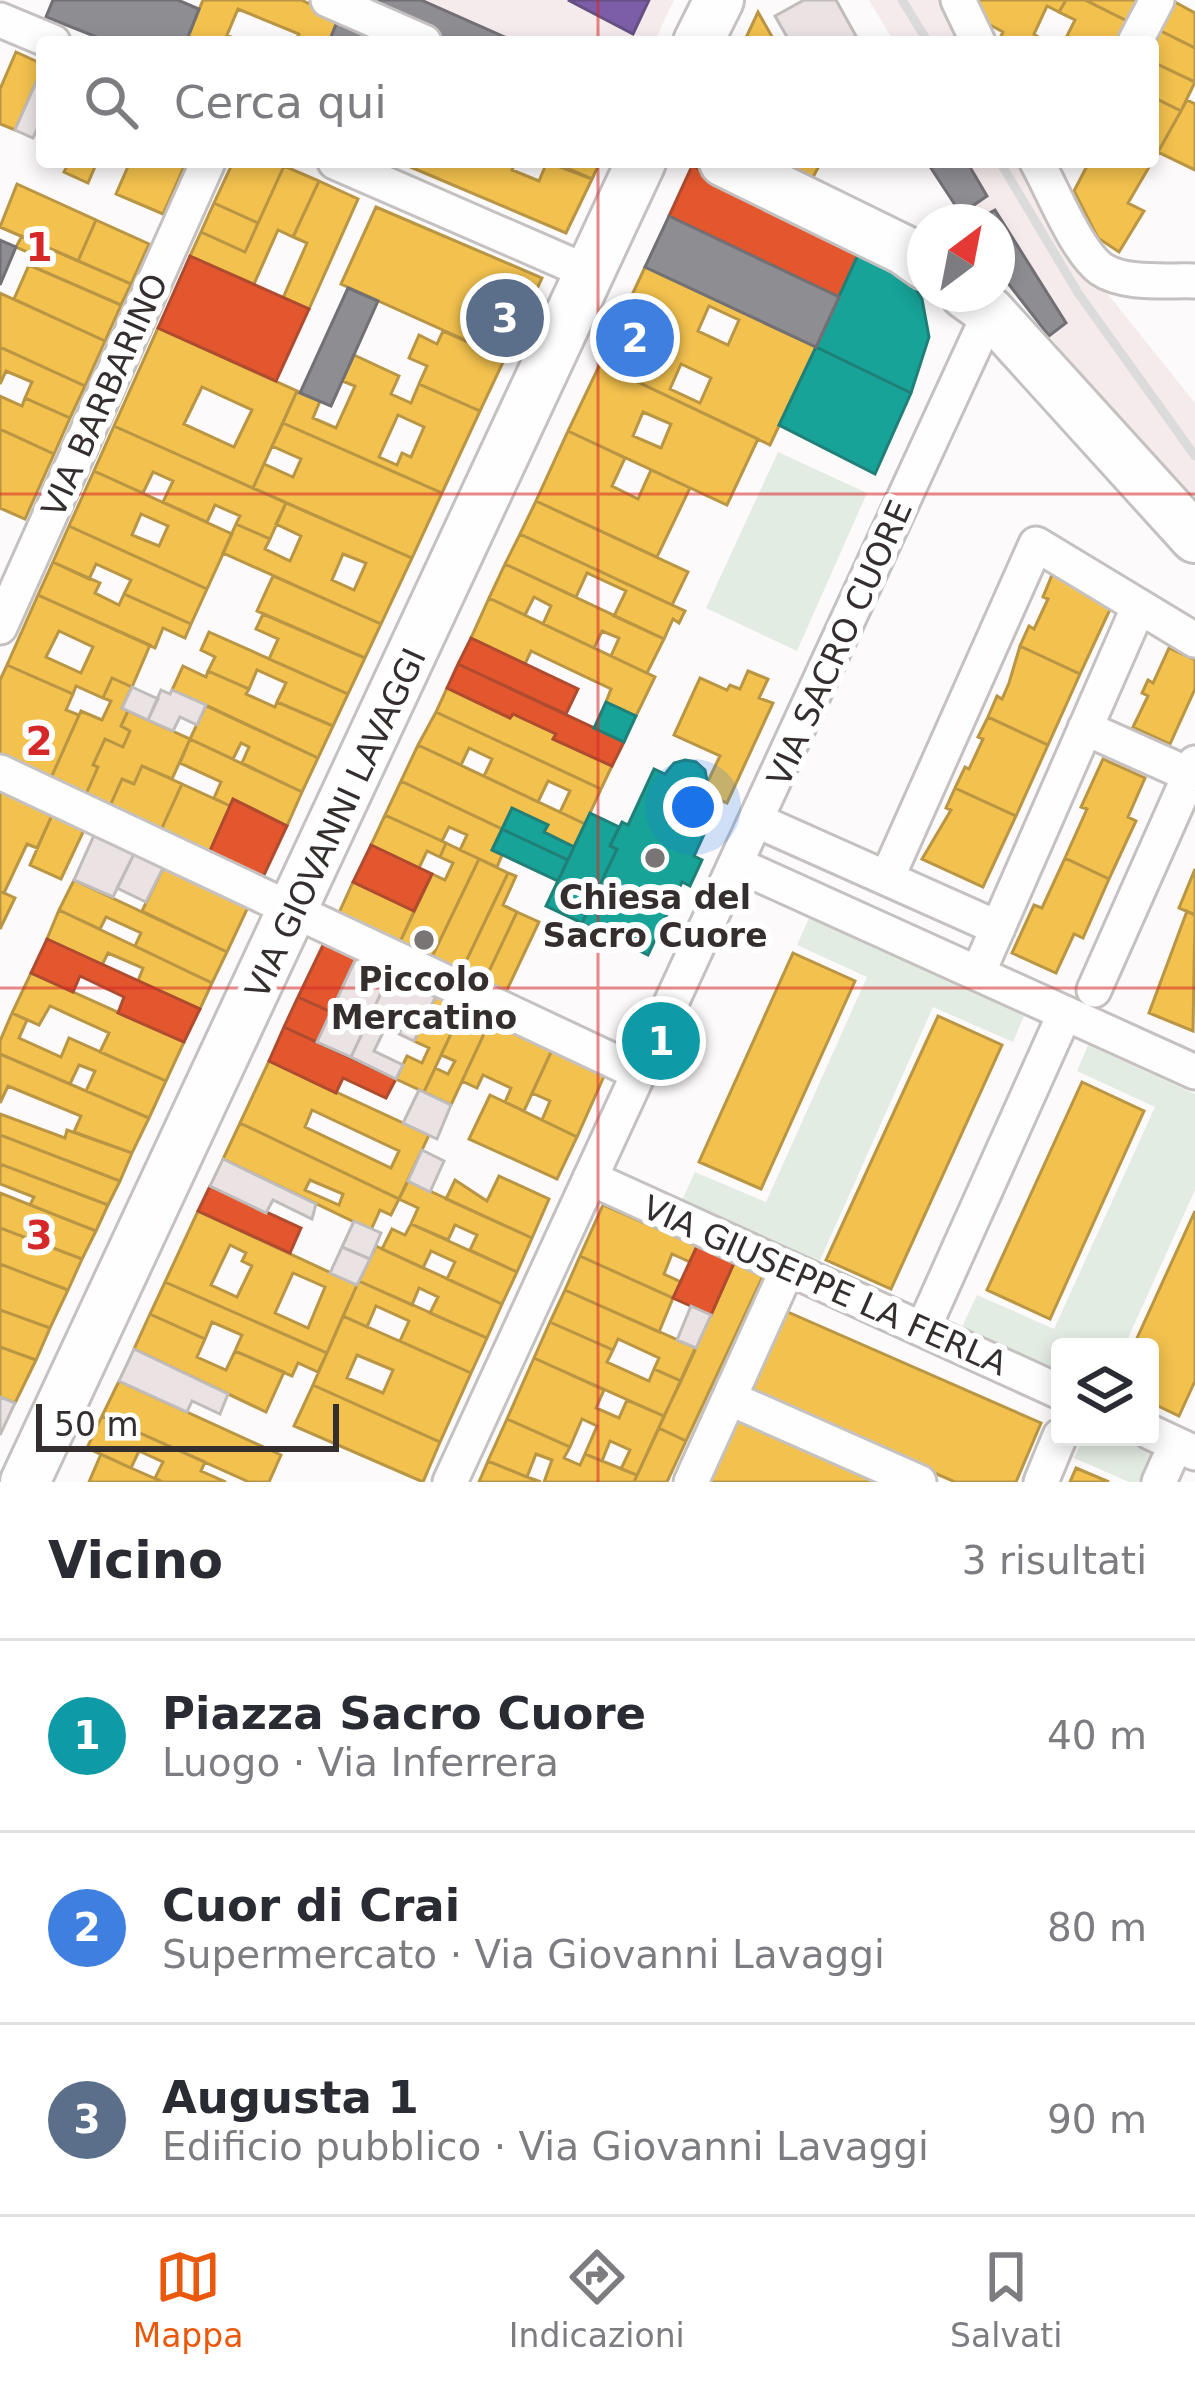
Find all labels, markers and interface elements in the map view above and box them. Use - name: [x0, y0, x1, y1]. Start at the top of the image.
- search box: [36, 36, 1159, 168]
- icon: search: [78, 69, 144, 135]
- text: Cerca qui: [174, 76, 387, 129]
- north arrow: [907, 204, 1015, 312]
- text: 1: [25, 225, 53, 270]
- street label: VIA BARBARINO: [33, 268, 176, 523]
- pin: 3: [466, 273, 544, 363]
- pin: 2: [596, 293, 674, 383]
- street label: VIA SACRO CUORE: [759, 494, 920, 792]
- street label: VIA GIOVANNI LAVAGGI: [237, 642, 434, 1004]
- text: 2: [25, 719, 53, 764]
- your location: [663, 777, 723, 837]
- marker: Chiesa del Sacro Cuore: [642, 845, 668, 871]
- place label: Chiesa del Sacro Cuore: [542, 878, 768, 955]
- marker: Piccolo Mercatino: [411, 927, 437, 953]
- place label: Piccolo Mercatino: [331, 960, 517, 1037]
- pin: 1: [622, 996, 700, 1086]
- street label: VIA GIUSEPPE LA FERLA: [637, 1187, 1013, 1384]
- text: 3: [25, 1213, 53, 1258]
- map controls: [1051, 1338, 1159, 1446]
- button: layers: [1051, 1338, 1159, 1446]
- scale bar: [36, 1398, 339, 1451]
- text: 50 m: [54, 1405, 139, 1444]
- text: Vicino: [48, 1531, 223, 1590]
- text: 3 risultati: [962, 1538, 1147, 1583]
- text: Piazza Sacro Cuore: [162, 1687, 646, 1740]
- text: 1: [73, 1713, 101, 1758]
- text: 40 m: [1047, 1713, 1147, 1758]
- text: Luogo · Via Inferrera: [162, 1740, 559, 1785]
- text: Cuor di Crai: [162, 1879, 460, 1932]
- text: 2: [73, 1905, 101, 1950]
- text: 80 m: [1047, 1905, 1147, 1950]
- text: Supermercato · Via Giovanni Lavaggi: [162, 1932, 885, 1977]
- text: Augusta 1: [162, 2071, 419, 2124]
- text: 3: [73, 2097, 101, 2142]
- text: 90 m: [1047, 2097, 1147, 2142]
- text: Edificio pubblico · Via Giovanni Lavaggi: [162, 2124, 929, 2169]
- tab: Mappa: [133, 2244, 243, 2355]
- tab: Indicazioni: [509, 2244, 685, 2355]
- tab: Salvati: [950, 2244, 1062, 2355]

